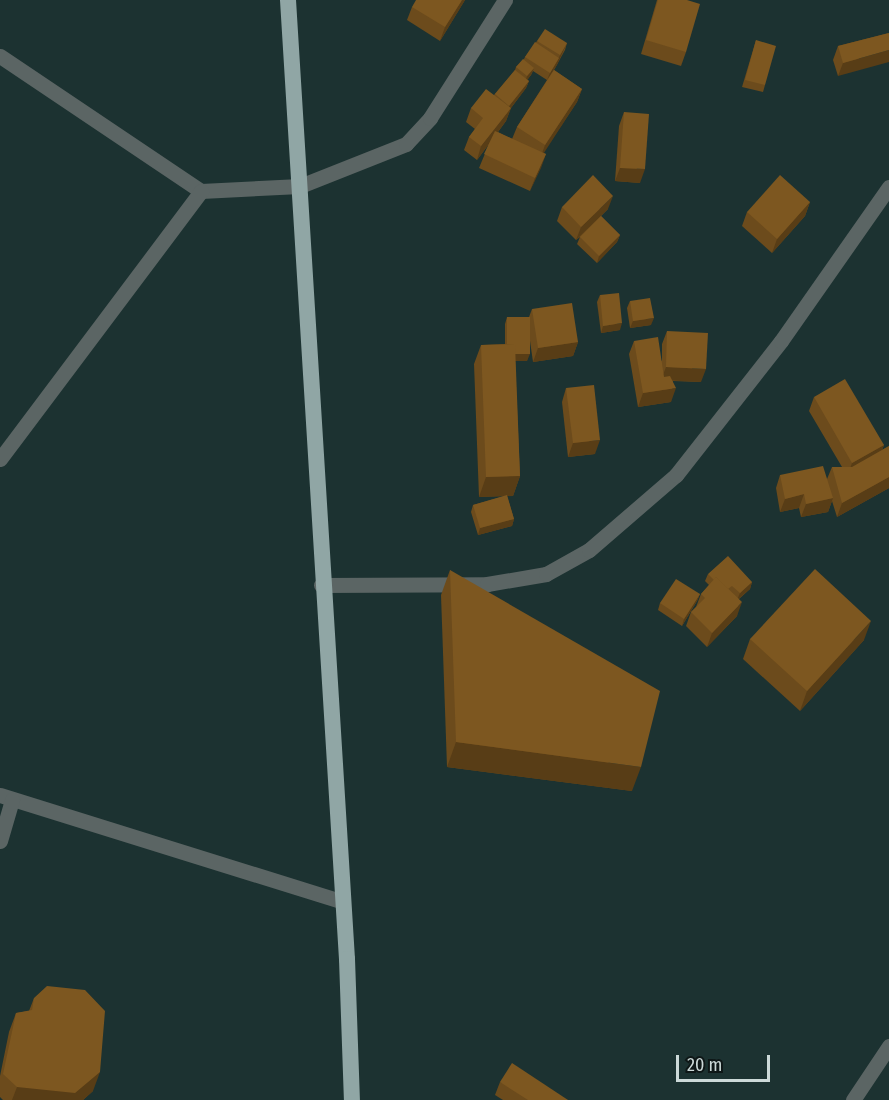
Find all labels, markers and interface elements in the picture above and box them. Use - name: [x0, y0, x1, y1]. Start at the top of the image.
- scale bar: [679, 1043, 774, 1081]
- text: 20 m: [687, 1054, 722, 1076]

